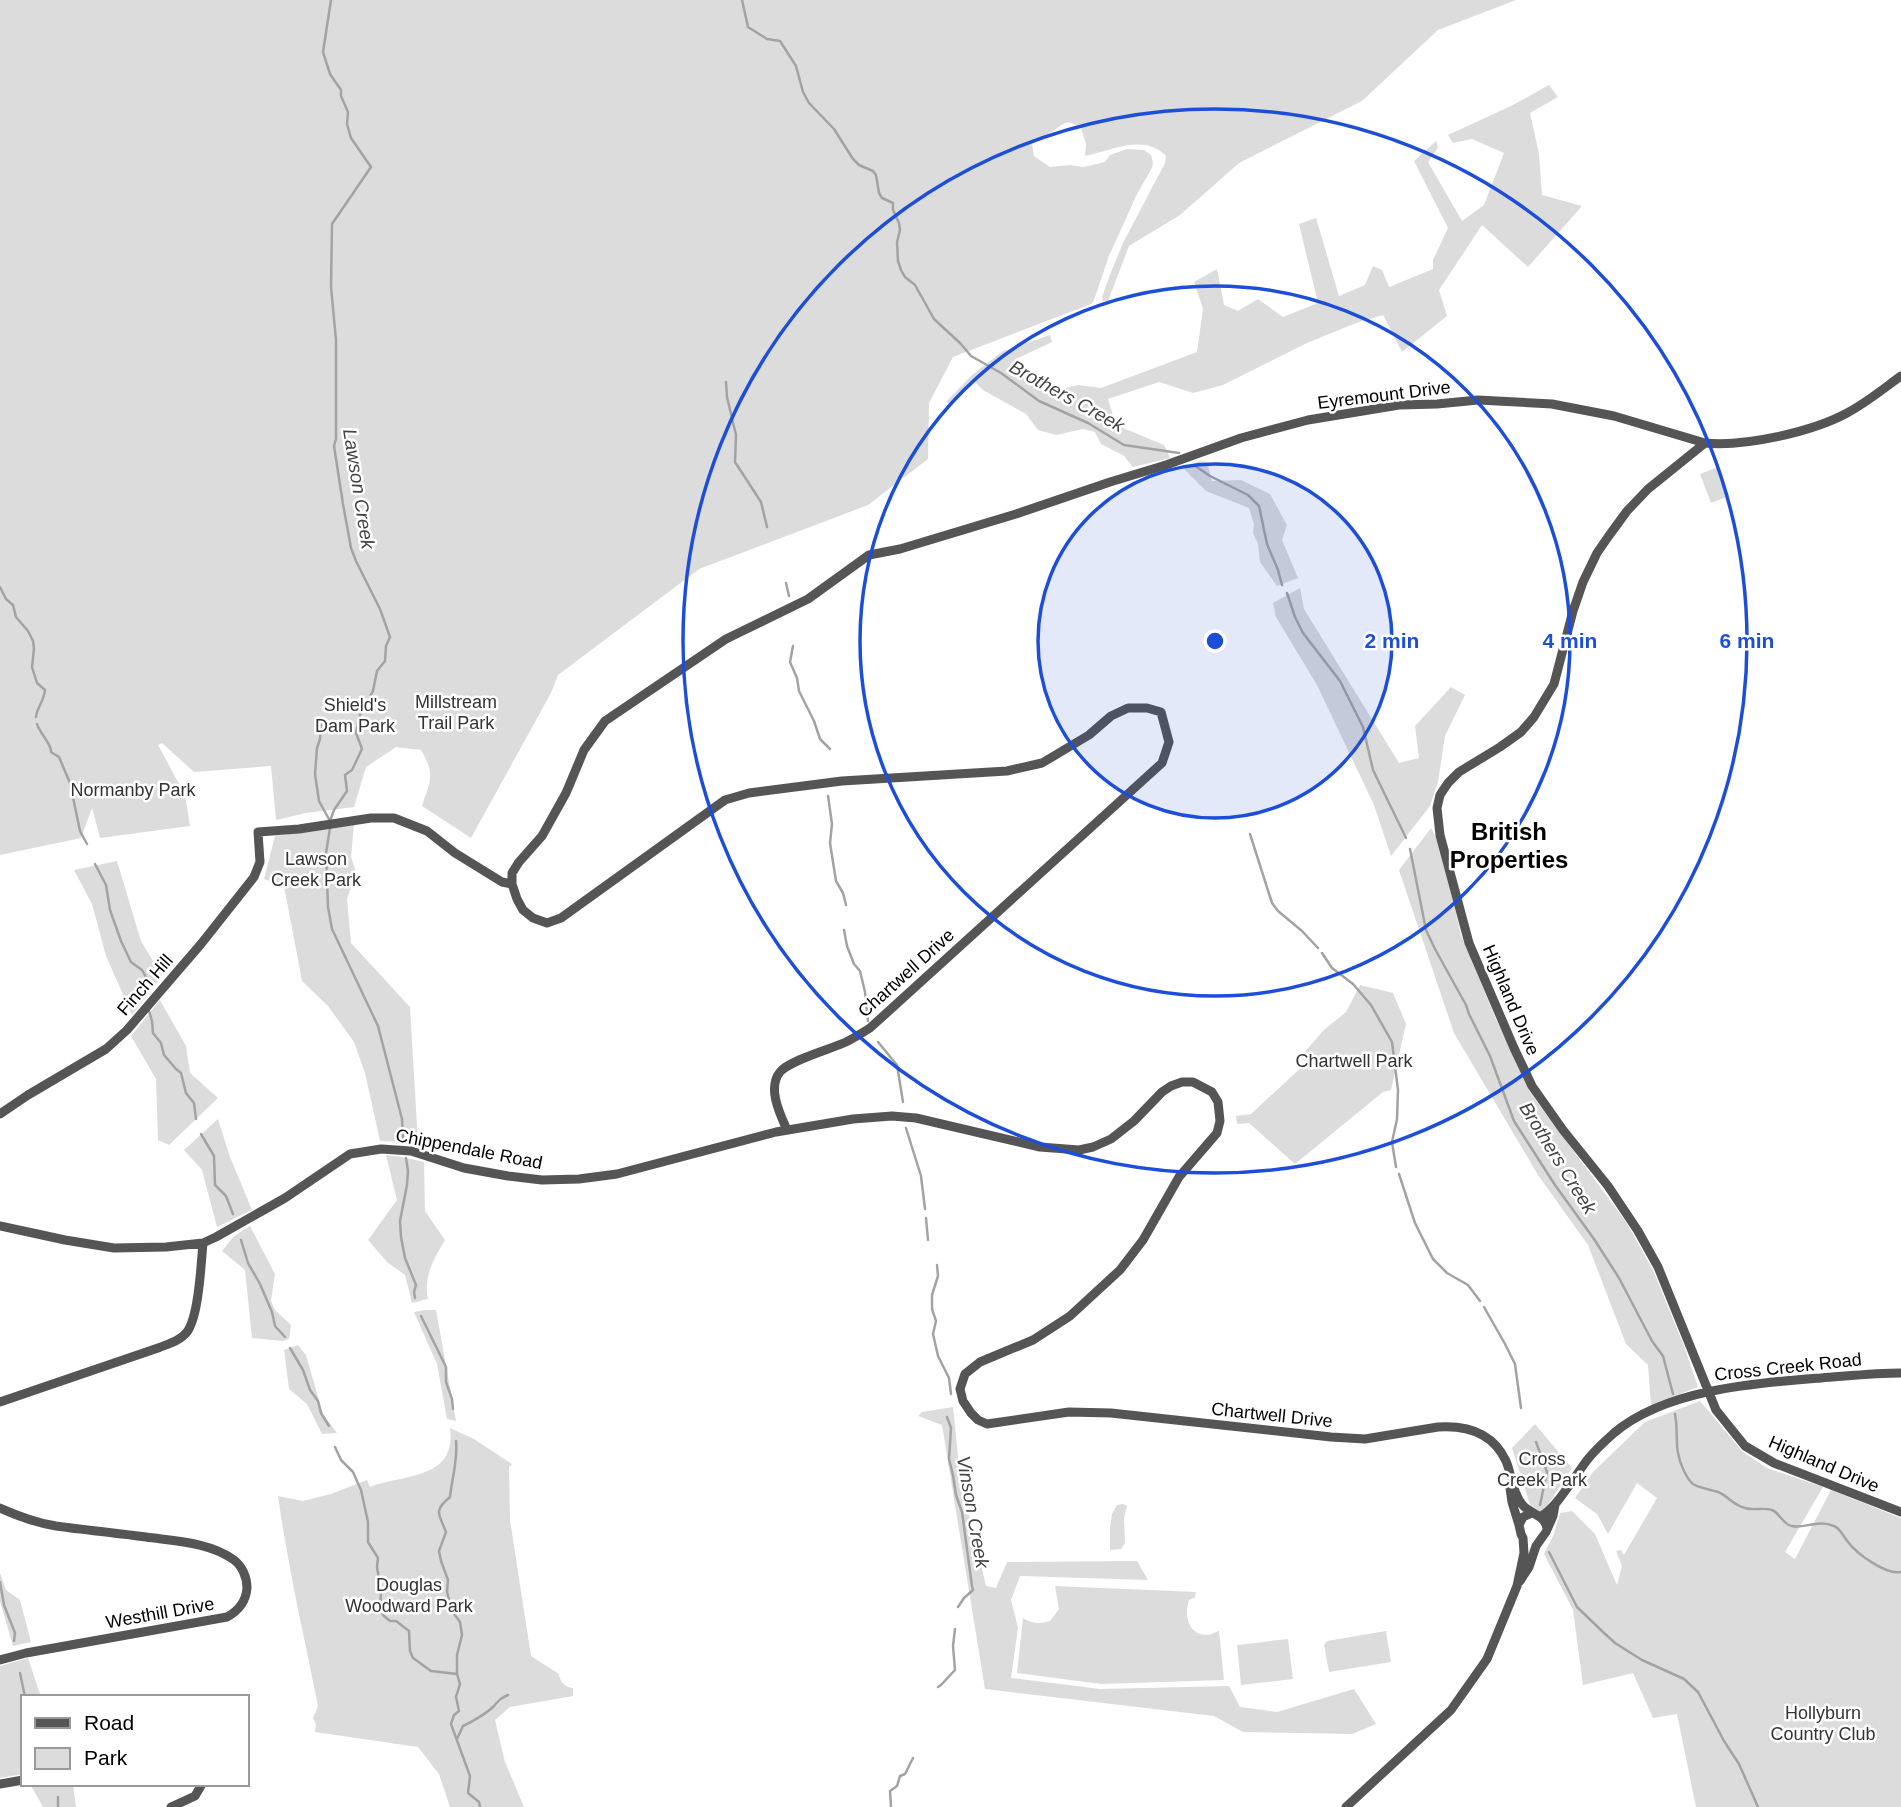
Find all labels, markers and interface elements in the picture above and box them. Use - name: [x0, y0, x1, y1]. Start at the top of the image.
- water label: Brothers Creek: [1006, 356, 1129, 437]
- street label: Eyremount Drive: [1316, 377, 1452, 413]
- water label: Lawson Creek: [339, 427, 379, 552]
- centre of rings: [1203, 629, 1227, 653]
- text: 2 min: [1365, 629, 1419, 652]
- text: 4 min: [1543, 629, 1597, 652]
- text: 6 min: [1720, 629, 1774, 652]
- park label: Millstream Trail Park: [415, 692, 497, 733]
- park label: Shield's Dam Park: [315, 695, 396, 736]
- park label: Normanby Park: [70, 780, 197, 800]
- district label: British Properties: [1450, 818, 1568, 873]
- park label: Lawson Creek Park: [271, 849, 362, 890]
- street label: Chartwell Drive: [854, 925, 958, 1021]
- street label: Highland Drive: [1479, 942, 1543, 1058]
- street label: Finch Hill: [113, 951, 177, 1019]
- park label: Chartwell Park: [1295, 1051, 1414, 1071]
- water label: Brothers Creek: [1515, 1098, 1602, 1219]
- street label: Chippendale Road: [394, 1125, 544, 1173]
- street label: Cross Creek Road: [1713, 1349, 1863, 1385]
- street label: Chartwell Drive: [1210, 1399, 1334, 1431]
- street label: Highland Drive: [1766, 1432, 1882, 1496]
- park label: Cross Creek Park: [1497, 1449, 1588, 1490]
- water label: Vinson Creek: [953, 1454, 993, 1571]
- park label: Douglas Woodward Park: [345, 1575, 474, 1616]
- street label: Westhill Drive: [104, 1594, 216, 1632]
- legend: [21, 1695, 248, 1786]
- park label: Hollyburn Country Club: [1770, 1703, 1876, 1744]
- text: Road: [84, 1711, 134, 1734]
- text: Park: [84, 1746, 128, 1769]

